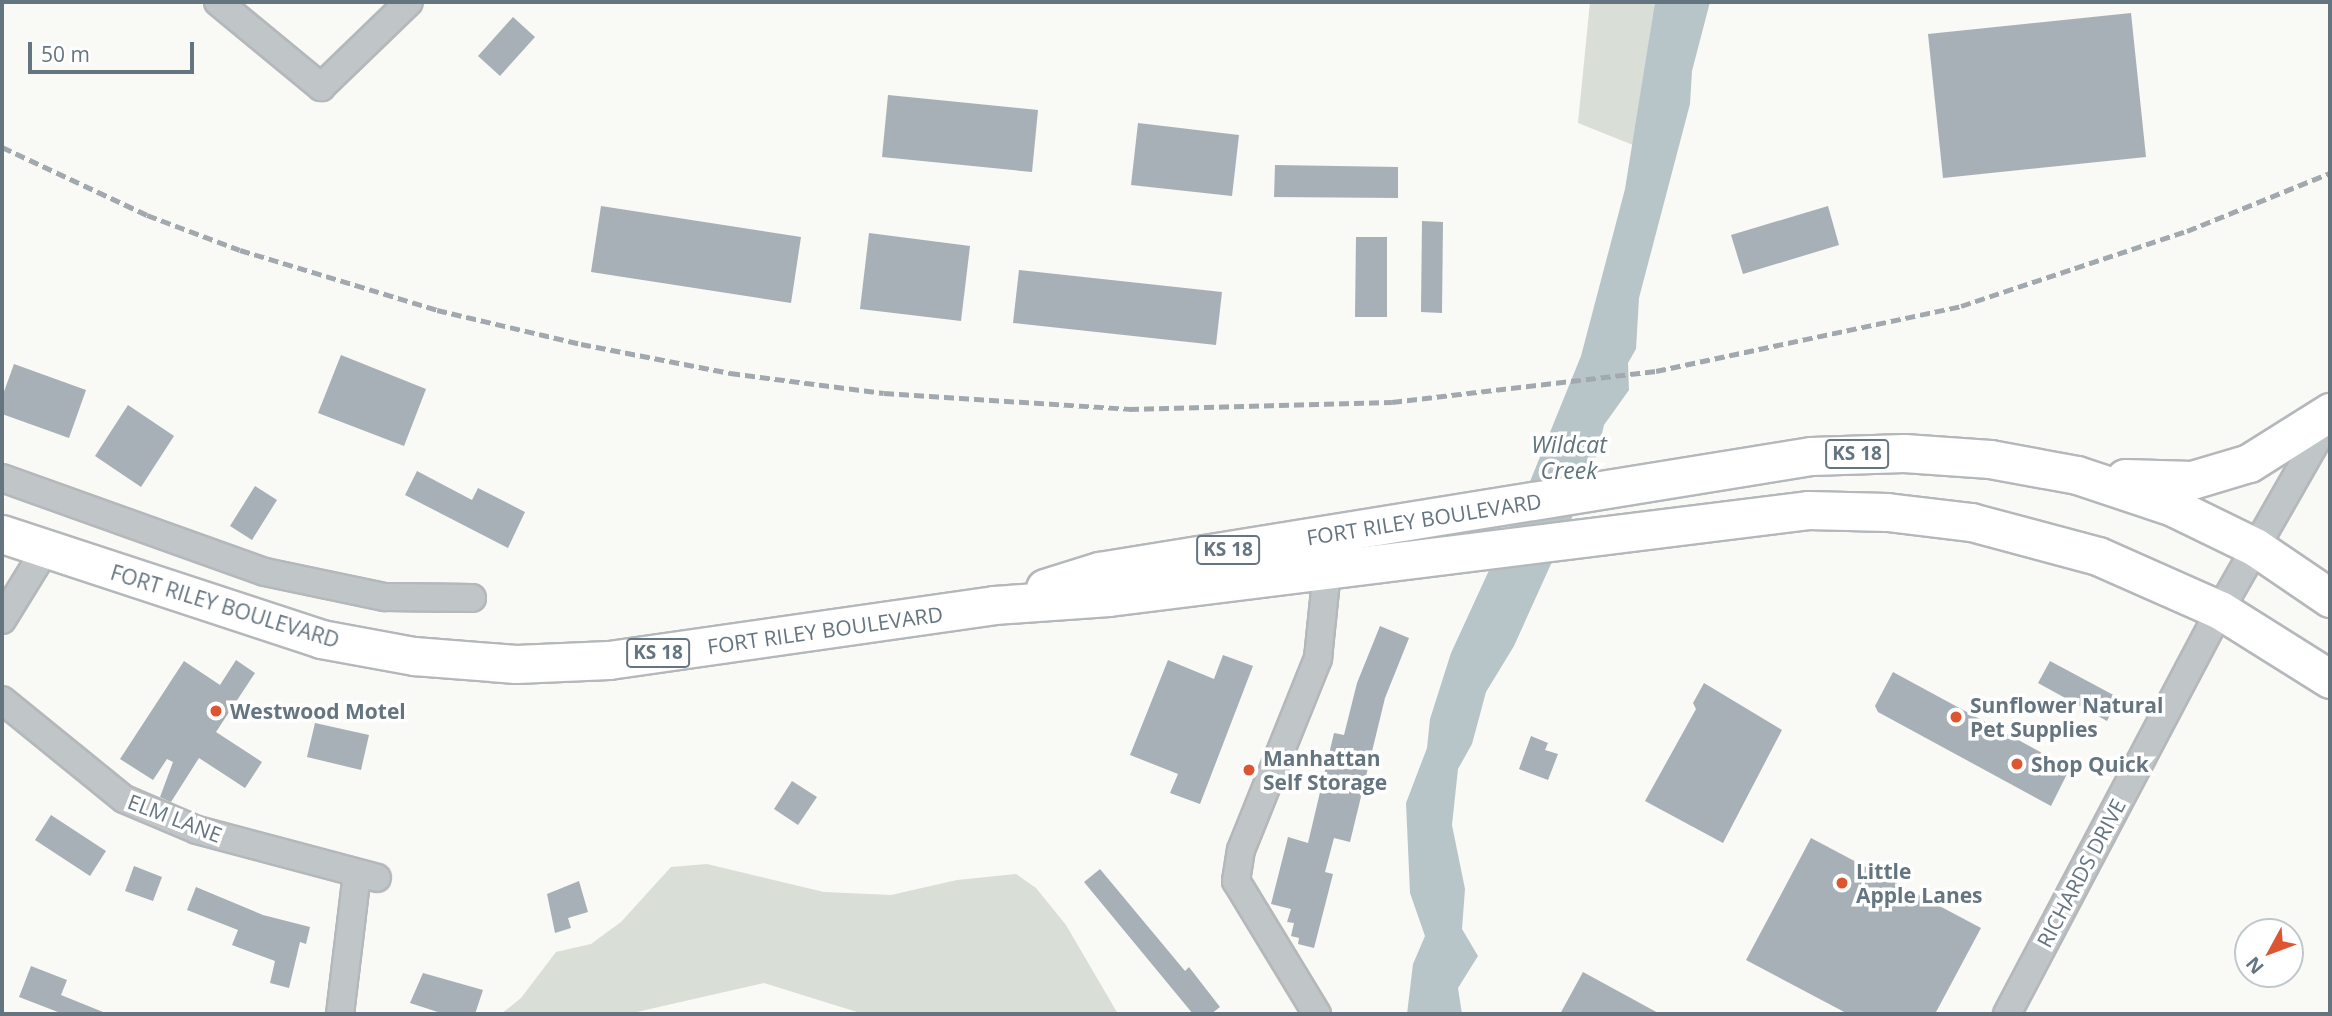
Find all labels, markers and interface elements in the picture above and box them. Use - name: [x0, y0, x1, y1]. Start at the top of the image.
- scale bar: [32, 28, 198, 72]
- text: 50 m: [41, 40, 90, 68]
- water label: Wildcat Creek: [1531, 430, 1607, 484]
- road number: KS 18: [1824, 438, 1890, 470]
- street label: FORT RILEY BOULEVARD: [1305, 488, 1543, 550]
- road number: KS 18: [1195, 534, 1261, 566]
- street label: FORT RILEY BOULEVARD: [108, 559, 342, 653]
- street label: FORT RILEY BOULEVARD: [706, 601, 944, 659]
- road number: KS 18: [625, 638, 691, 668]
- place label: Sunflower Natural Pet Supplies: [1970, 692, 2163, 742]
- place label: Westwood Motel: [230, 698, 406, 724]
- marker: Westwood Motel: [208, 703, 224, 719]
- marker: Sunflower Natural Pet Supplies: [1948, 709, 1964, 725]
- place label: Manhattan Self Storage: [1263, 745, 1387, 795]
- place label: Shop Quick: [2031, 751, 2149, 777]
- marker: Shop Quick: [2009, 756, 2025, 772]
- marker: Manhattan Self Storage: [1241, 762, 1257, 778]
- street label: ELM LANE: [124, 789, 226, 847]
- street label: RICHARDS DRIVE: [2031, 795, 2131, 951]
- place label: Little Apple Lanes: [1856, 858, 1983, 908]
- marker: Little Apple Lanes: [1834, 875, 1850, 891]
- north arrow: [2234, 918, 2304, 988]
- text: N: [2240, 951, 2270, 980]

